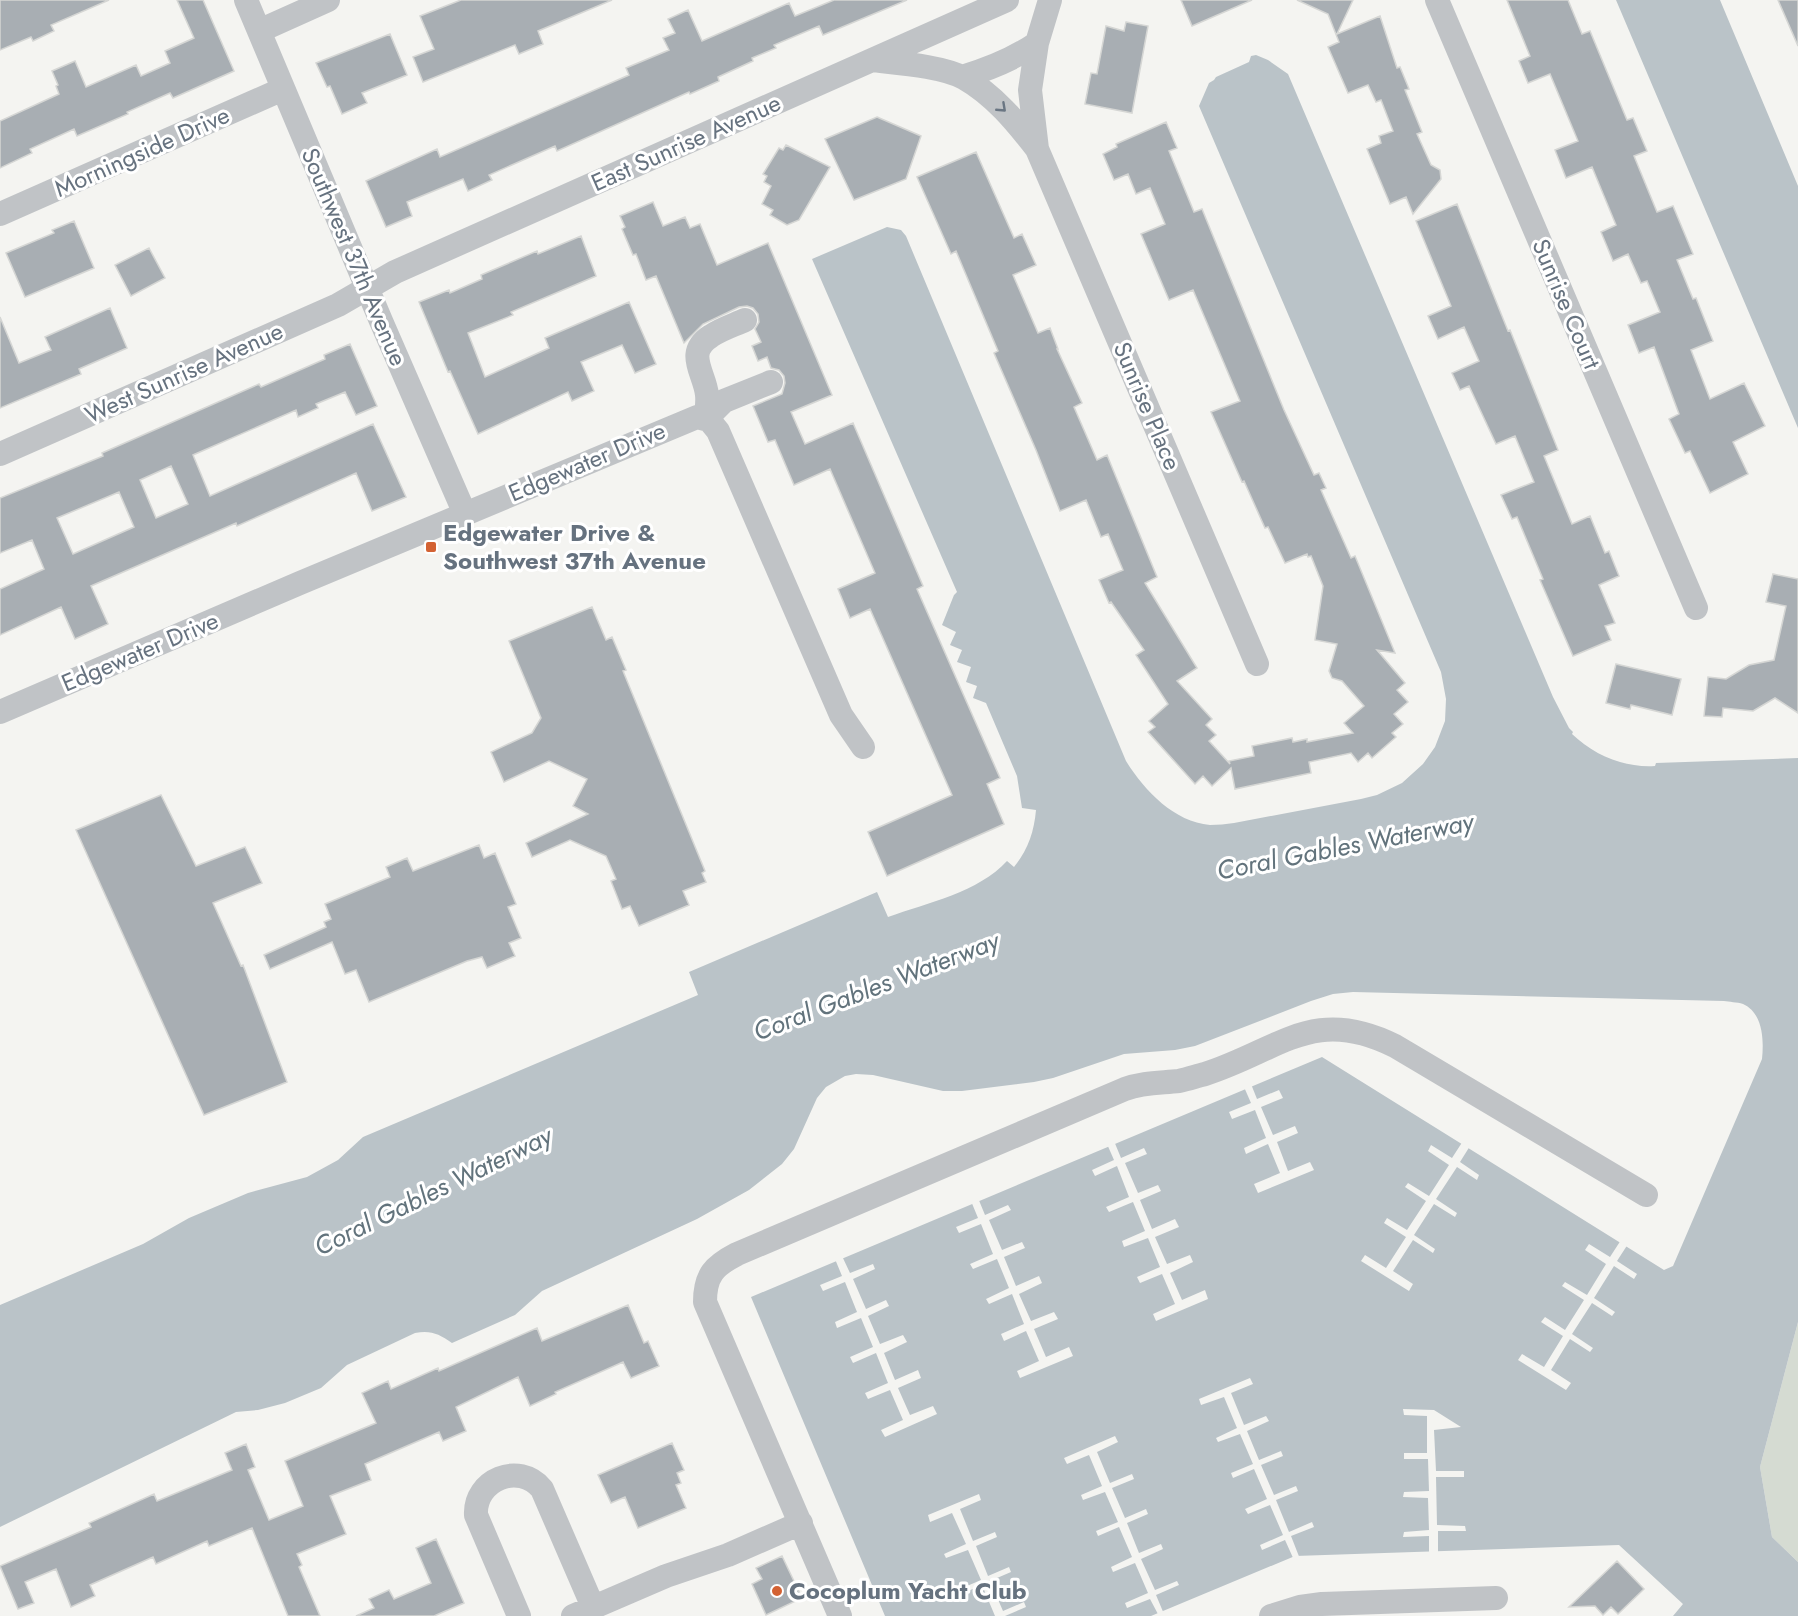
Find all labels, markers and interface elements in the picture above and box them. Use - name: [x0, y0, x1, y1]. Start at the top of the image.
- street label: East Sunrise Avenue: [585, 85, 786, 200]
- street label: Morningside Drive: [49, 97, 235, 206]
- one-way arrow: [995, 101, 1006, 112]
- street label: Southwest 37th Avenue: [293, 142, 416, 371]
- street label: Sunrise Court: [1523, 233, 1610, 374]
- street label: West Sunrise Avenue: [79, 313, 289, 432]
- street label: Sunrise Place: [1105, 336, 1190, 475]
- street label: Edgewater Drive: [503, 413, 671, 510]
- place label: Edgewater Drive & Southwest 37th Avenue: [443, 515, 706, 578]
- marker: Edgewater Drive & Southwest 37th Avenue: [424, 540, 438, 554]
- street label: Edgewater Drive: [56, 603, 224, 700]
- water label: Coral Gables Waterway: [1213, 802, 1478, 890]
- water label: Coral Gables Waterway: [748, 921, 1006, 1050]
- water label: Coral Gables Waterway: [308, 1116, 560, 1265]
- place label: Cocoplum Yacht Club: [789, 1573, 1027, 1608]
- marker: Cocoplum Yacht Club: [770, 1584, 784, 1598]

